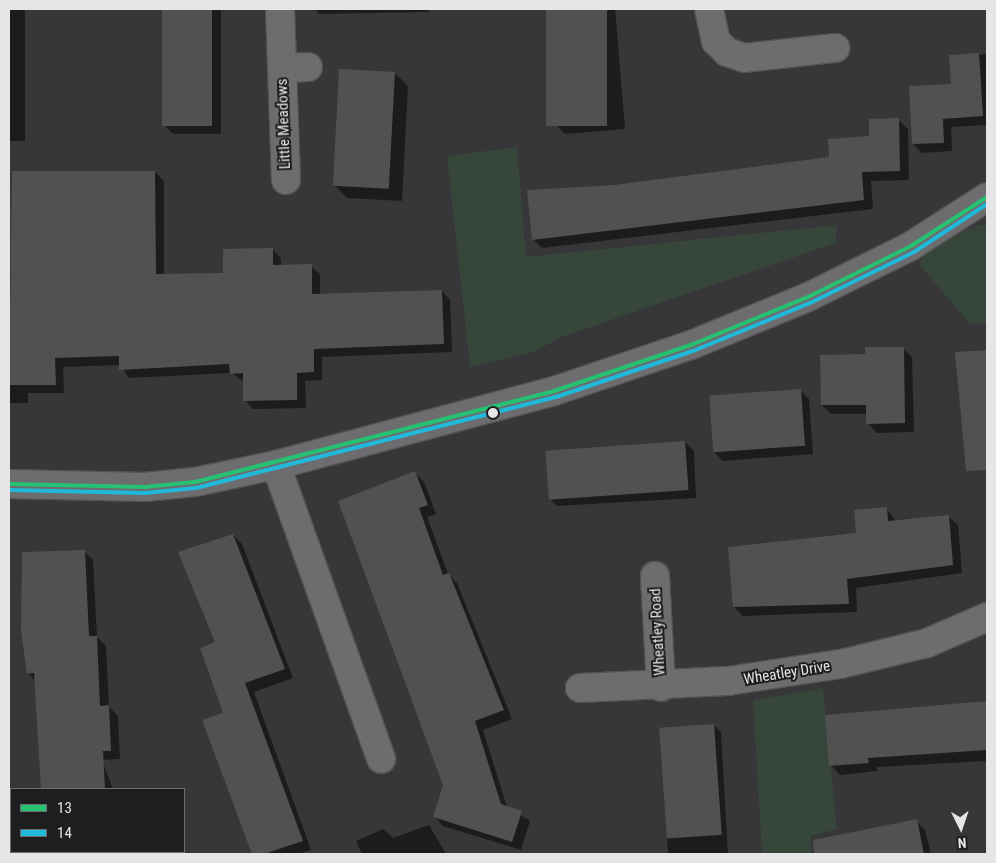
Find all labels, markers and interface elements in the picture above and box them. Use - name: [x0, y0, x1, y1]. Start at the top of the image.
- street label: Little Meadows: [273, 78, 295, 170]
- unlabelled marker: [488, 408, 498, 418]
- street label: Wheatley Road: [647, 588, 669, 676]
- street label: Wheatley Drive: [742, 657, 832, 689]
- legend: [10, 788, 185, 853]
- text: 13: [57, 799, 72, 817]
- north arrow: [936, 803, 986, 853]
- text: 14: [57, 824, 72, 842]
- text: N: [957, 835, 967, 851]

